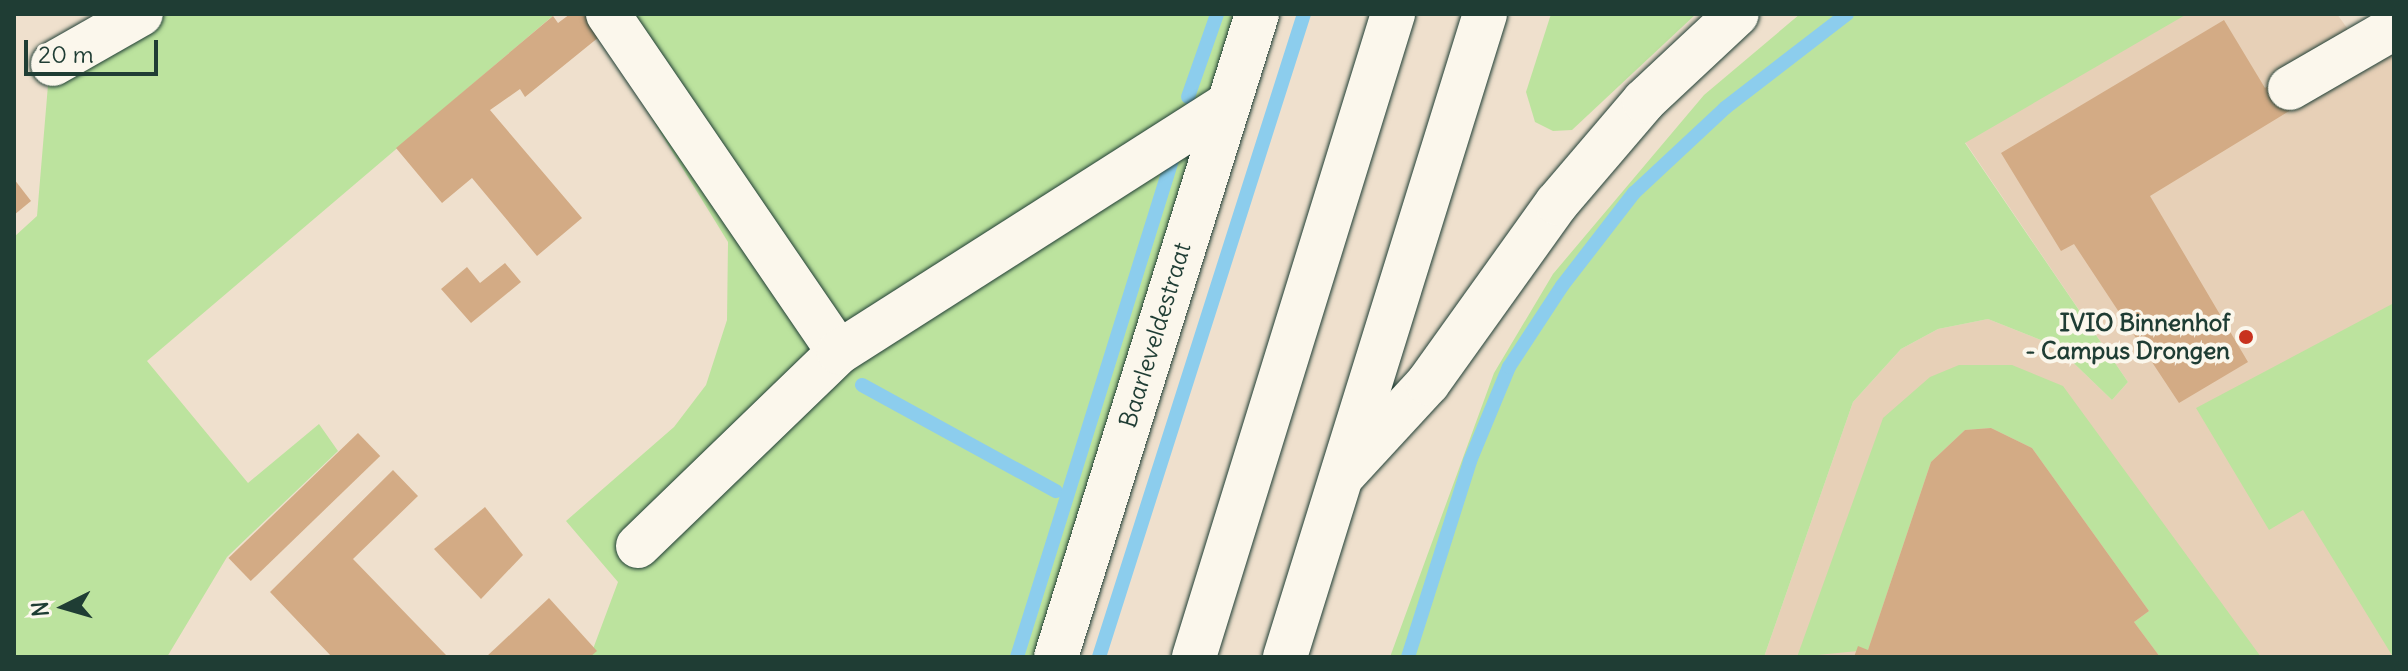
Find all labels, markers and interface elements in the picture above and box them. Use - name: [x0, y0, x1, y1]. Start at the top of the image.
- scale bar: [28, 24, 162, 74]
- text: 20 m: [38, 39, 94, 69]
- street label: Baarleveldestraat: [1113, 239, 1197, 431]
- place label: IVIO Binnenhof - Campus Drongen: [2025, 309, 2230, 365]
- marker: IVIO Binnenhof - Campus Drongen: [2237, 328, 2255, 346]
- north arrow: [24, 567, 104, 647]
- text: N: [25, 600, 55, 618]

